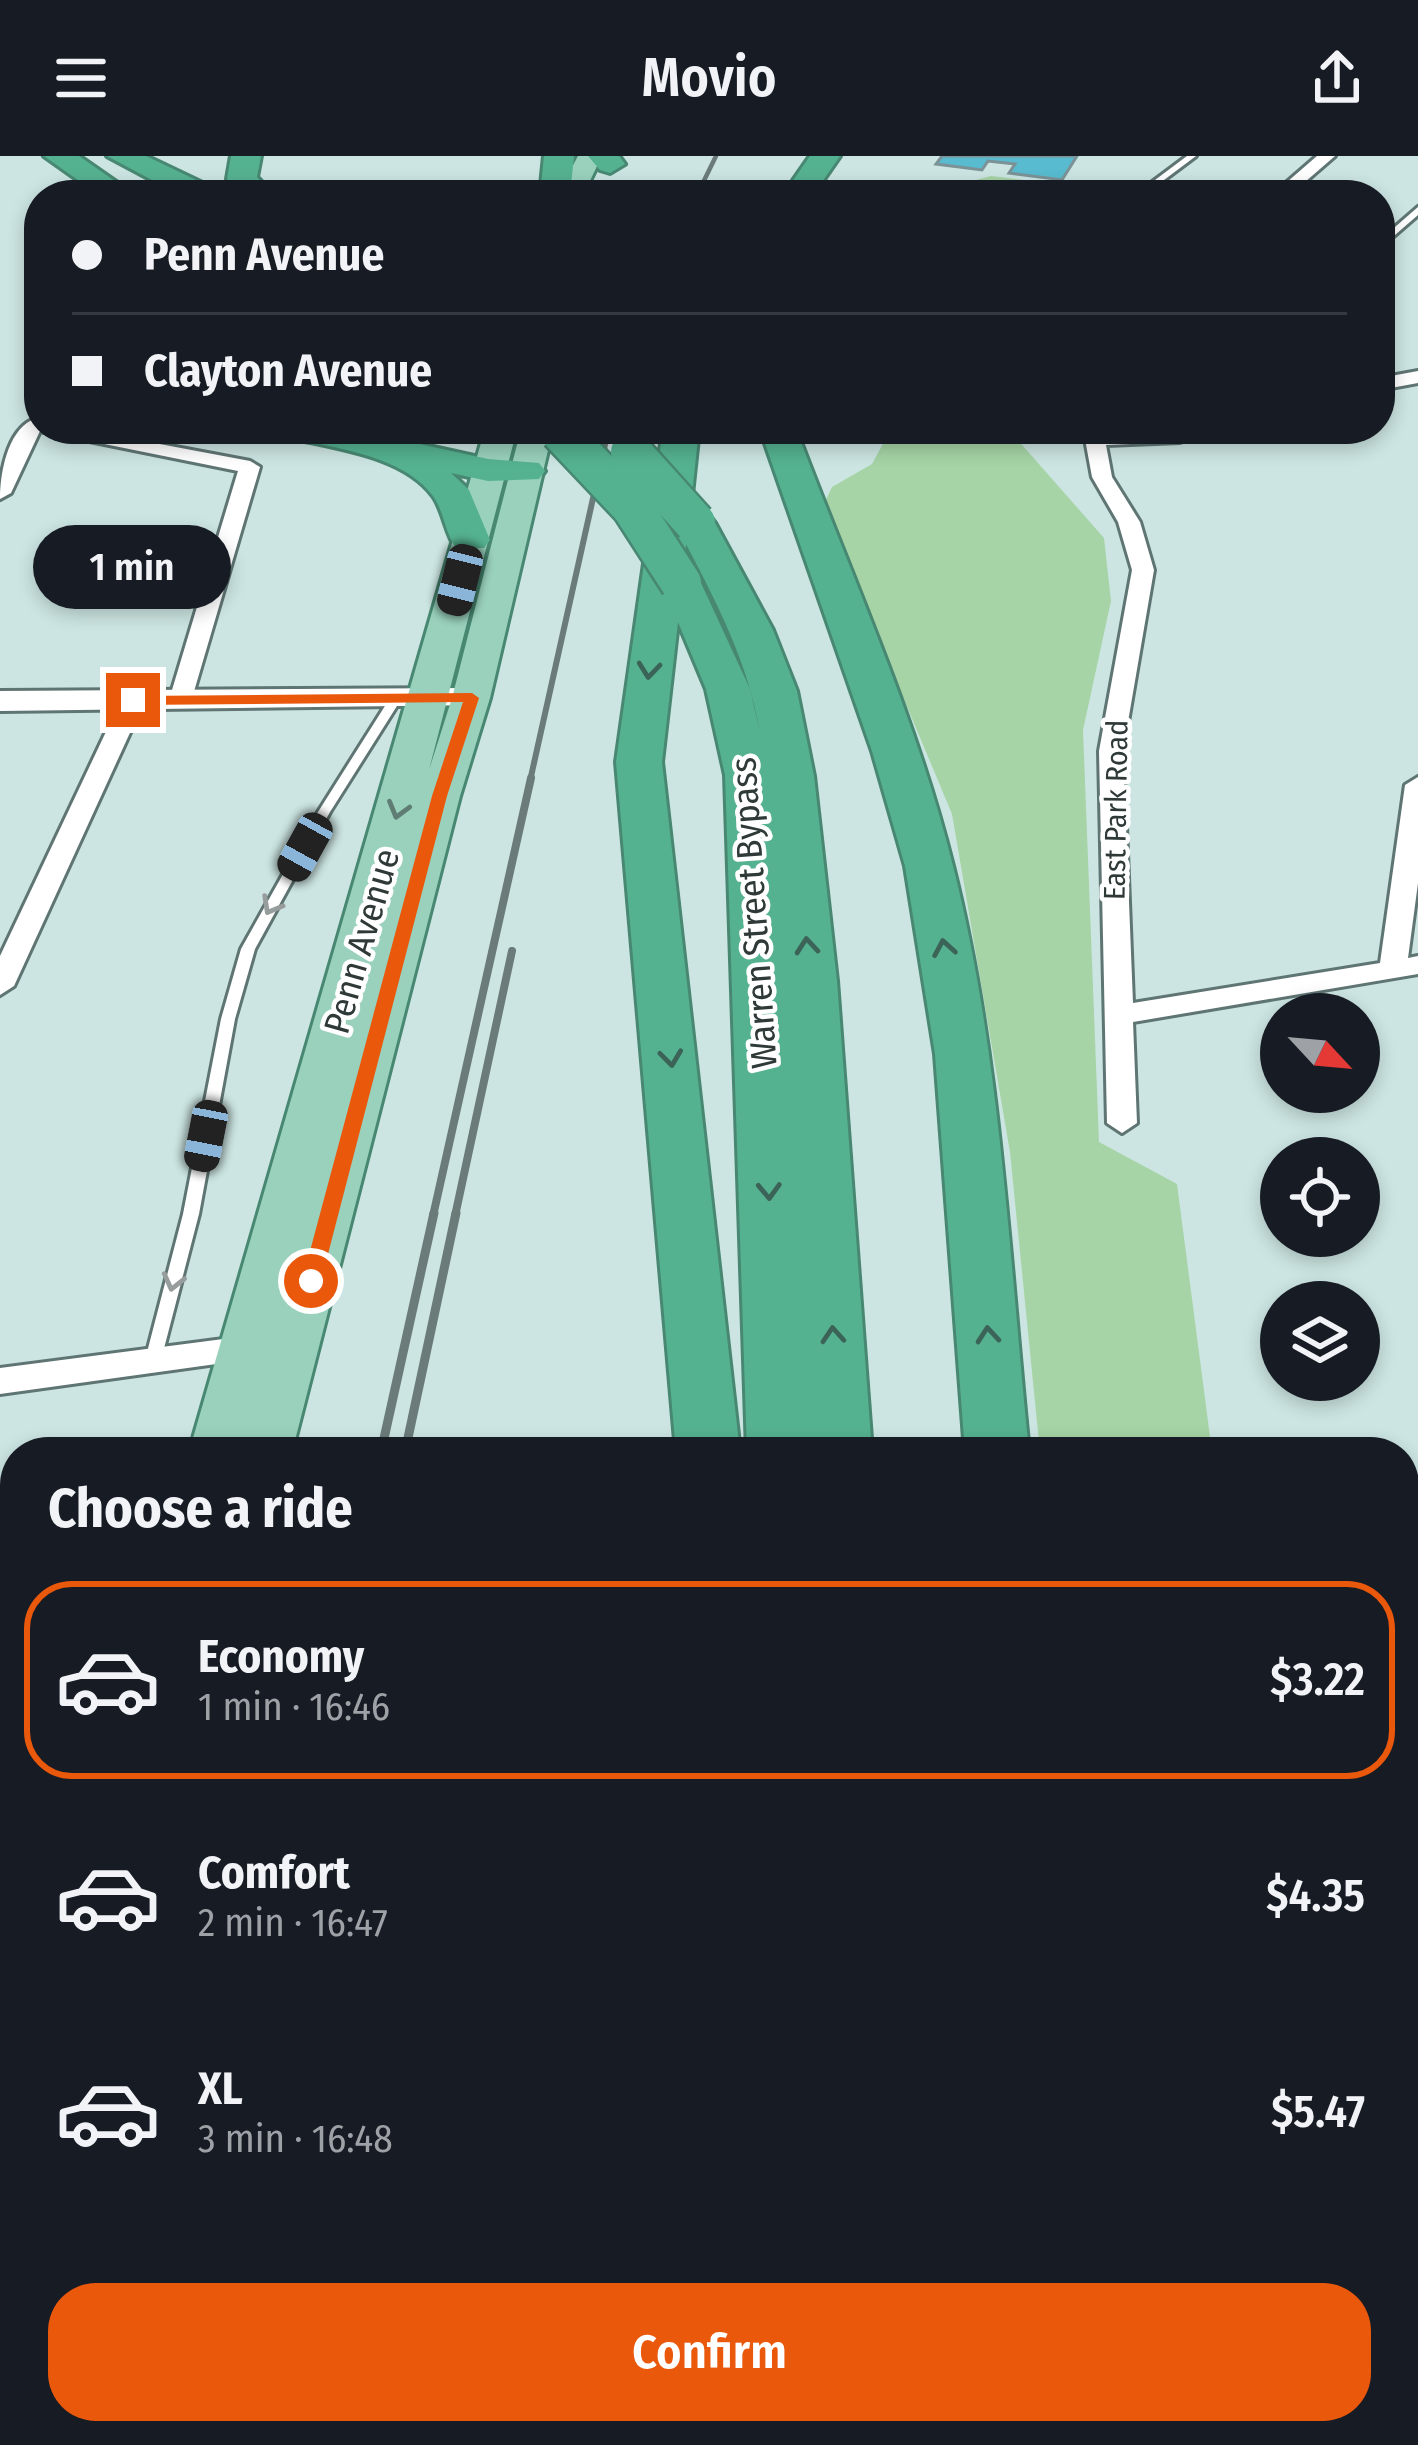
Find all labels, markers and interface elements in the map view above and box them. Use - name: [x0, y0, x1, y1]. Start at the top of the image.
- icon: menu: [48, 45, 114, 111]
- icon: share: [1304, 45, 1370, 111]
- text: Movio: [642, 46, 777, 110]
- text: Penn Avenue: [144, 228, 384, 282]
- text: Clayton Avenue: [144, 344, 432, 398]
- callout: 1 min: [34, 526, 232, 610]
- car: [434, 541, 486, 619]
- text: 1 min: [90, 544, 174, 590]
- one-way arrow: [636, 660, 662, 680]
- route end: [106, 673, 160, 727]
- street label: East Park Road: [1096, 720, 1136, 900]
- street label: Warren Street Bypass: [721, 756, 787, 1070]
- one-way arrow: [388, 799, 413, 820]
- car: [272, 807, 338, 887]
- street label: Penn Avenue: [315, 844, 409, 1039]
- one-way arrow: [263, 894, 286, 915]
- one-way arrow: [795, 936, 820, 955]
- one-way arrow: [932, 939, 957, 959]
- north arrow: [1260, 993, 1380, 1113]
- map controls: [1260, 993, 1380, 1401]
- one-way arrow: [657, 1048, 683, 1068]
- car: [181, 1097, 231, 1175]
- button: locate: [1260, 1137, 1380, 1257]
- one-way arrow: [756, 1182, 782, 1201]
- route start: [284, 1254, 338, 1308]
- one-way arrow: [162, 1271, 187, 1292]
- button: layers: [1260, 1281, 1380, 1401]
- one-way arrow: [820, 1325, 846, 1344]
- one-way arrow: [976, 1325, 1002, 1344]
- text: Choose a ride: [48, 1477, 353, 1541]
- icon: car: [54, 1626, 162, 1734]
- text: Economy: [198, 1630, 364, 1684]
- text: $3.22: [1270, 1653, 1365, 1707]
- text: 1 min · 16:46: [198, 1684, 390, 1730]
- icon: car: [54, 1842, 162, 1950]
- text: Comfort: [198, 1846, 350, 1900]
- text: $4.35: [1266, 1869, 1365, 1923]
- text: 2 min · 16:47: [198, 1900, 388, 1946]
- icon: car: [54, 2058, 162, 2166]
- text: XL: [198, 2062, 243, 2116]
- text: $5.47: [1271, 2085, 1365, 2139]
- text: 3 min · 16:48: [198, 2116, 393, 2162]
- button: Confirm: [48, 2283, 1371, 2421]

